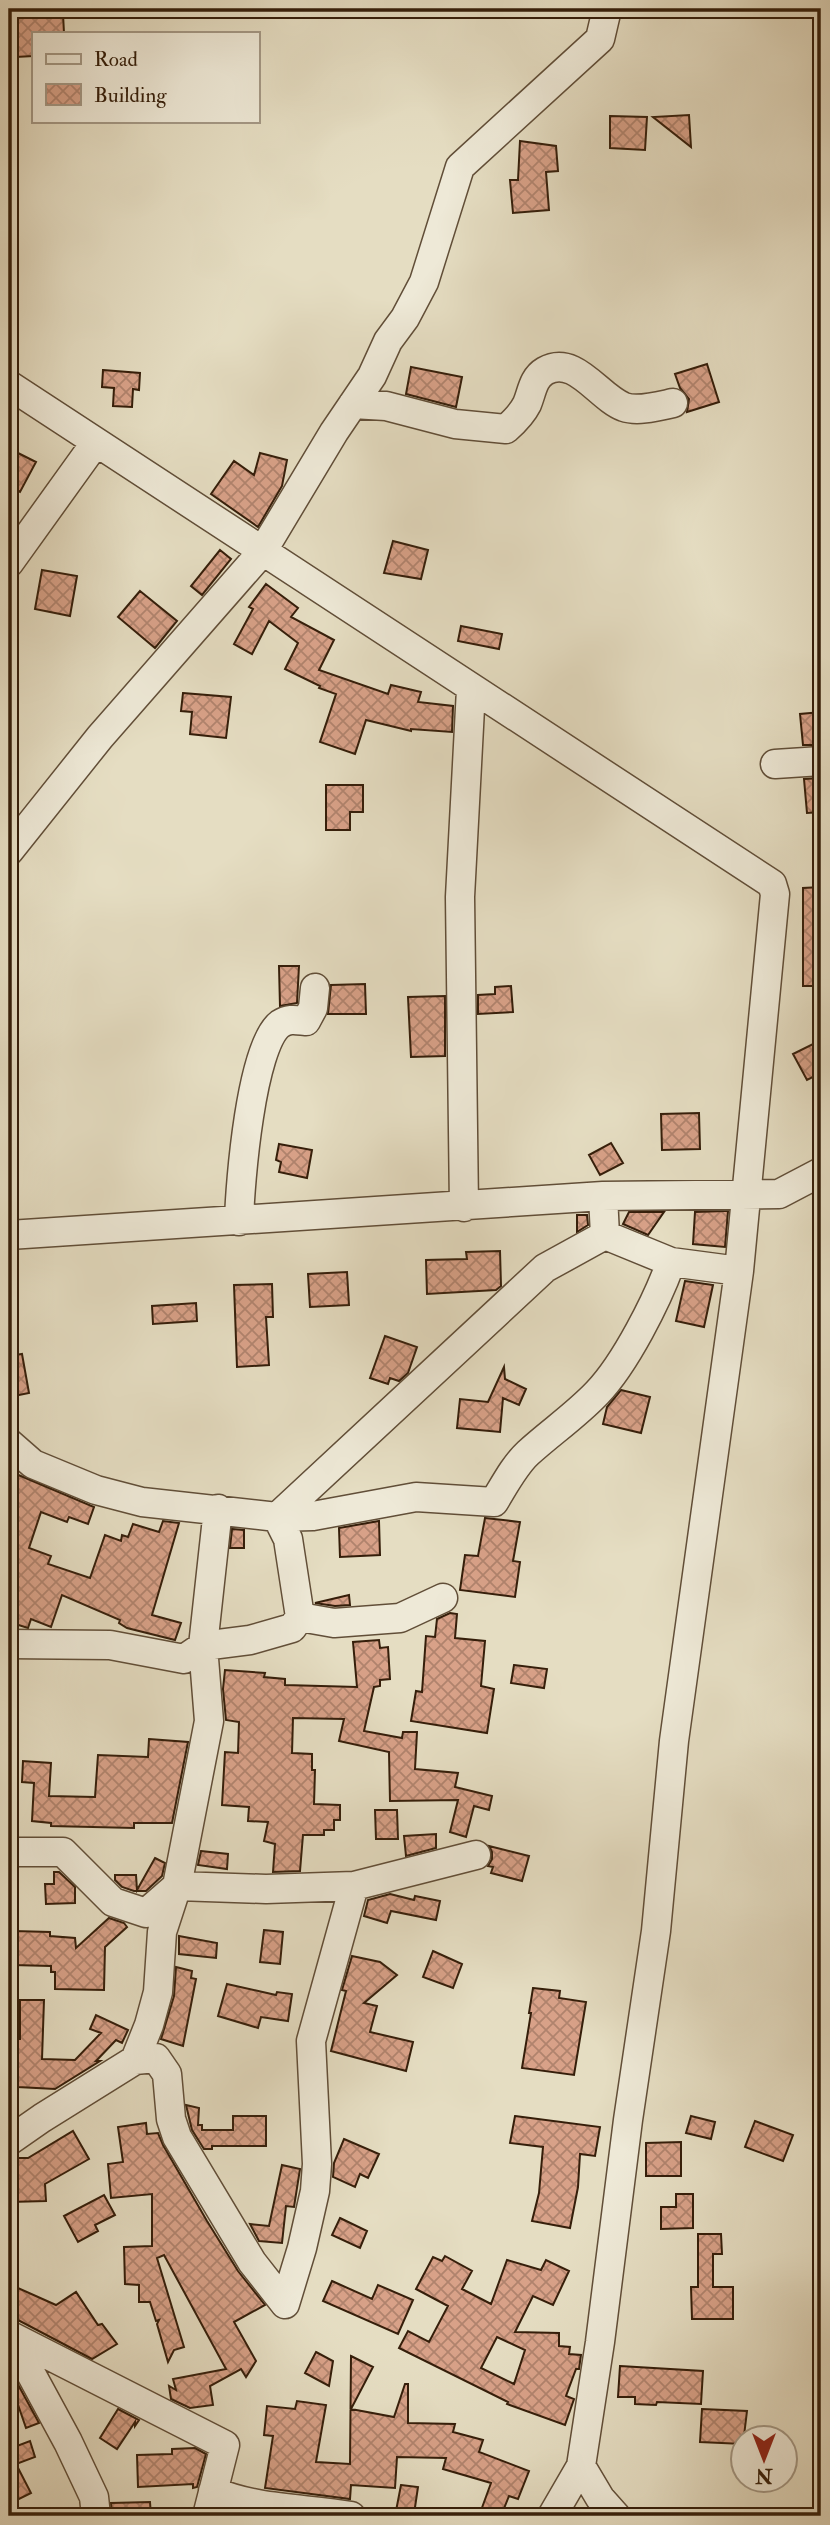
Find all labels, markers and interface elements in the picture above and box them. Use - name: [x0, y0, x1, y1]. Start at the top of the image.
- legend: [32, 32, 259, 122]
- text: Road: [94, 46, 139, 73]
- text: Building: [94, 82, 167, 109]
- north arrow: [728, 2424, 798, 2494]
- text: N: [755, 2463, 774, 2487]

